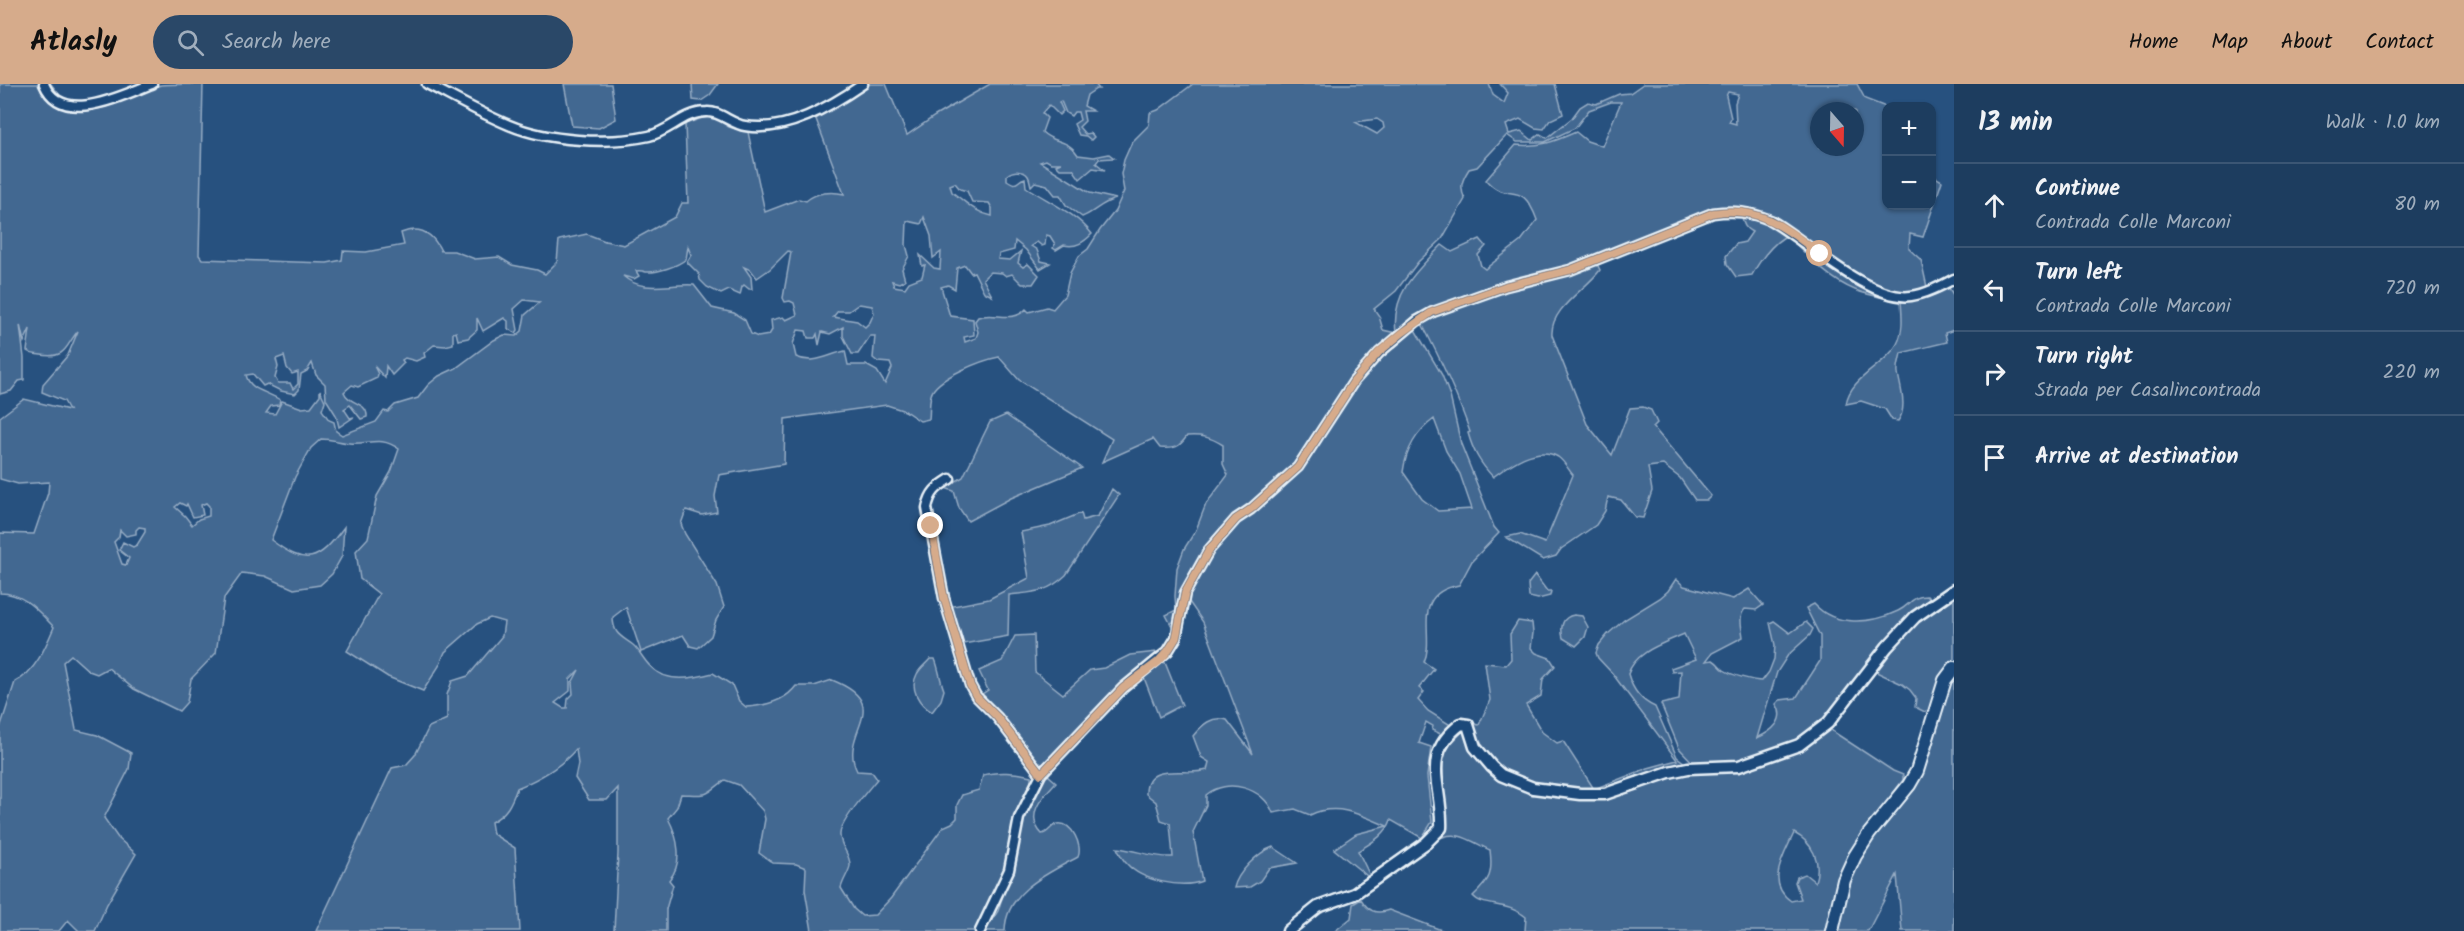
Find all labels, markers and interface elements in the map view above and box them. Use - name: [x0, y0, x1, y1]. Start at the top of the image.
- search box: [153, 15, 573, 69]
- text: Atlasly: [30, 20, 117, 65]
- text: Search here: [222, 25, 331, 60]
- icon: search: [174, 26, 207, 59]
- text: Home: [2129, 26, 2178, 59]
- text: Map: [2211, 26, 2248, 59]
- text: About: [2281, 26, 2332, 59]
- text: Contact: [2365, 26, 2434, 59]
- north arrow: [1810, 102, 1864, 156]
- map controls: [1882, 102, 1936, 210]
- button: +: [1882, 102, 1936, 156]
- text: 13 min: [1978, 102, 2053, 144]
- text: Walk · 1.0 km: [2326, 107, 2440, 139]
- button: −: [1882, 156, 1936, 210]
- text: Continue: [2035, 172, 2120, 207]
- icon: ahead: [1978, 189, 2011, 222]
- text: 80 m: [2394, 189, 2440, 221]
- text: Contrada Colle Marconi: [2035, 207, 2231, 239]
- route start: [1806, 240, 1832, 266]
- text: Turn left: [2035, 256, 2122, 291]
- icon: left: [1978, 273, 2011, 306]
- text: 720 m: [2385, 273, 2440, 305]
- text: Contrada Colle Marconi: [2035, 291, 2231, 323]
- text: Turn right: [2035, 340, 2133, 375]
- icon: right: [1978, 357, 2011, 390]
- text: 220 m: [2383, 357, 2440, 389]
- text: Strada per Casalincontrada: [2035, 375, 2261, 407]
- text: Arrive at destination: [2035, 440, 2238, 475]
- icon: arrive: [1978, 441, 2011, 474]
- route end: [917, 512, 943, 538]

